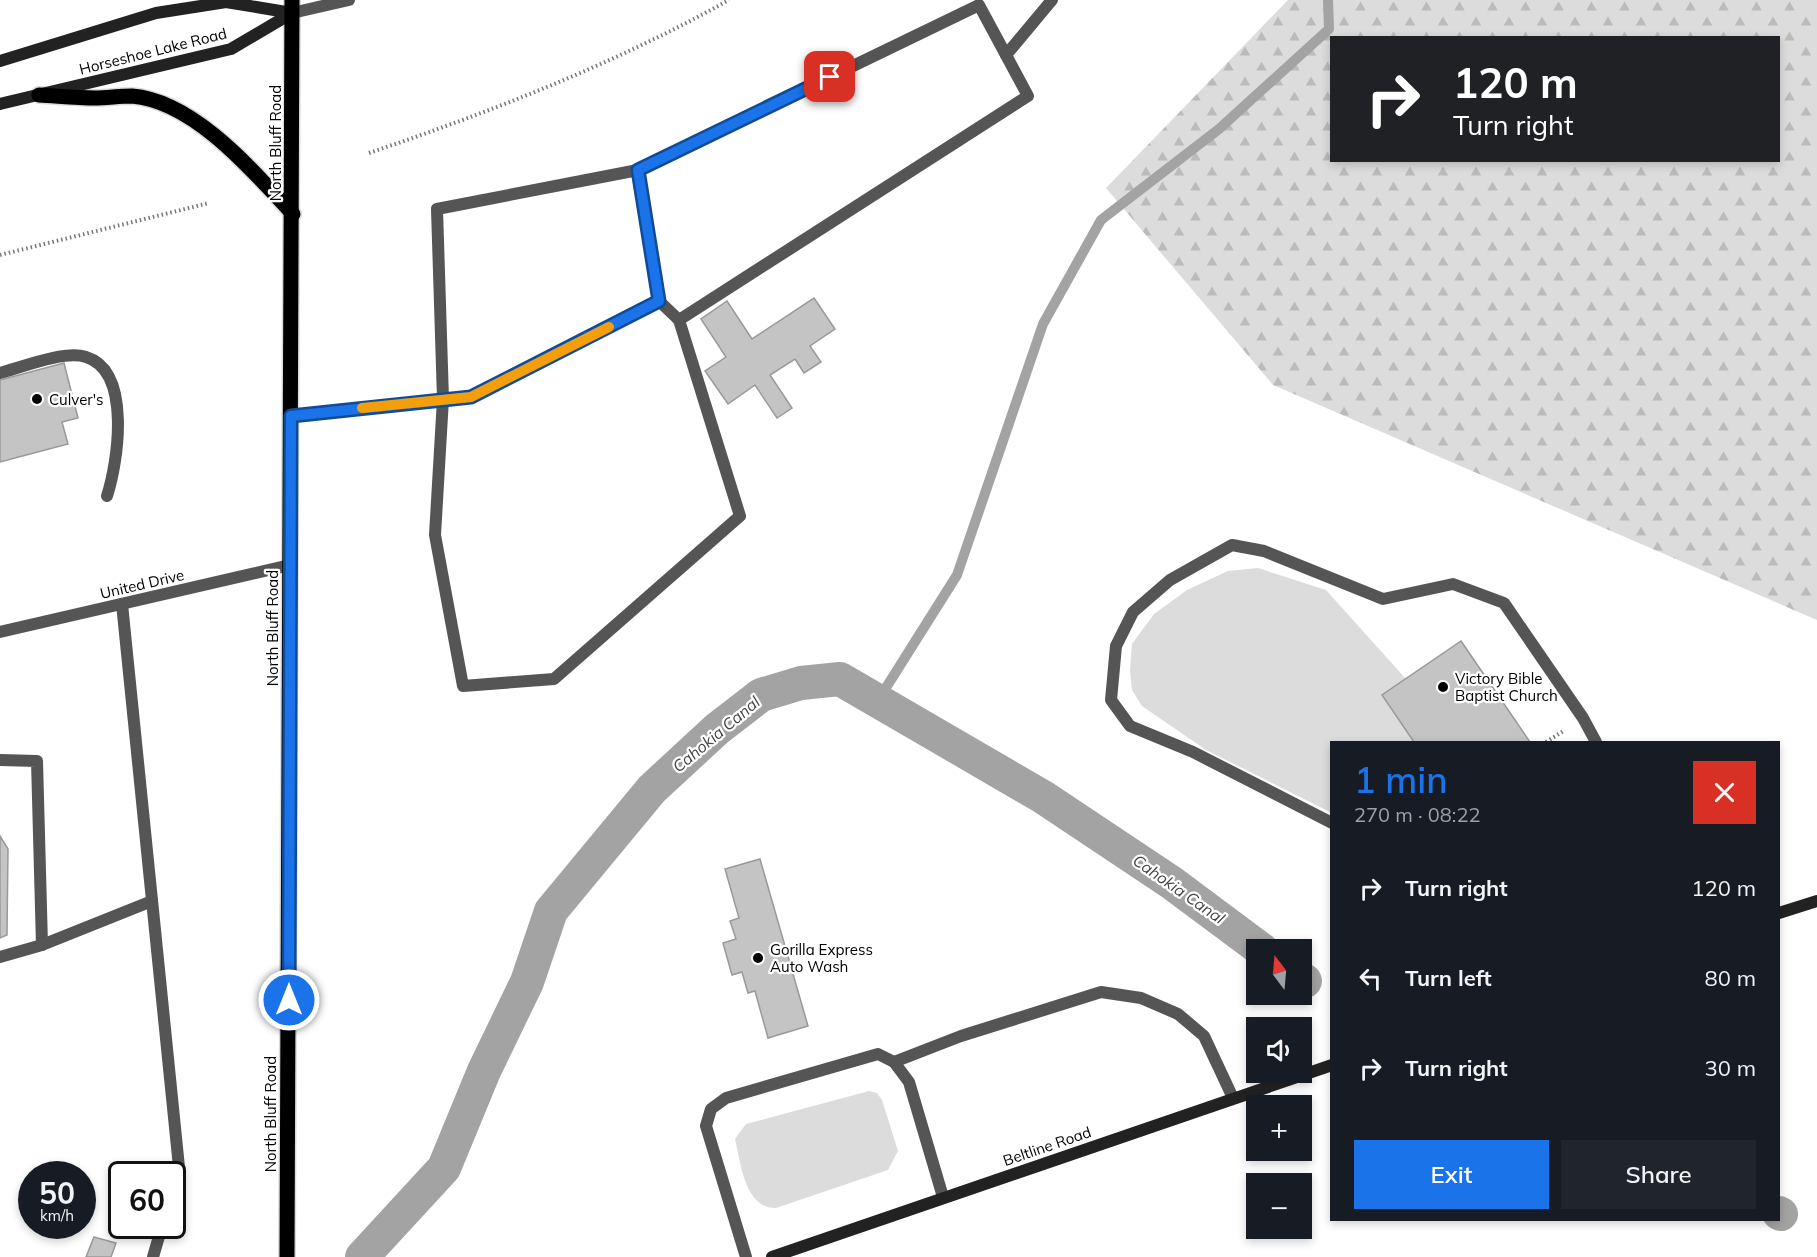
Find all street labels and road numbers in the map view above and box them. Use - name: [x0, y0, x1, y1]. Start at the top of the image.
- street label: Horseshoe Lake Road: [77, 23, 229, 79]
- street label: North Bluff Road: [266, 85, 285, 201]
- street label: United Drive: [98, 565, 186, 603]
- street label: North Bluff Road: [263, 570, 282, 686]
- street label: North Bluff Road: [261, 1056, 280, 1172]
- street label: Beltline Road: [1000, 1122, 1094, 1170]

